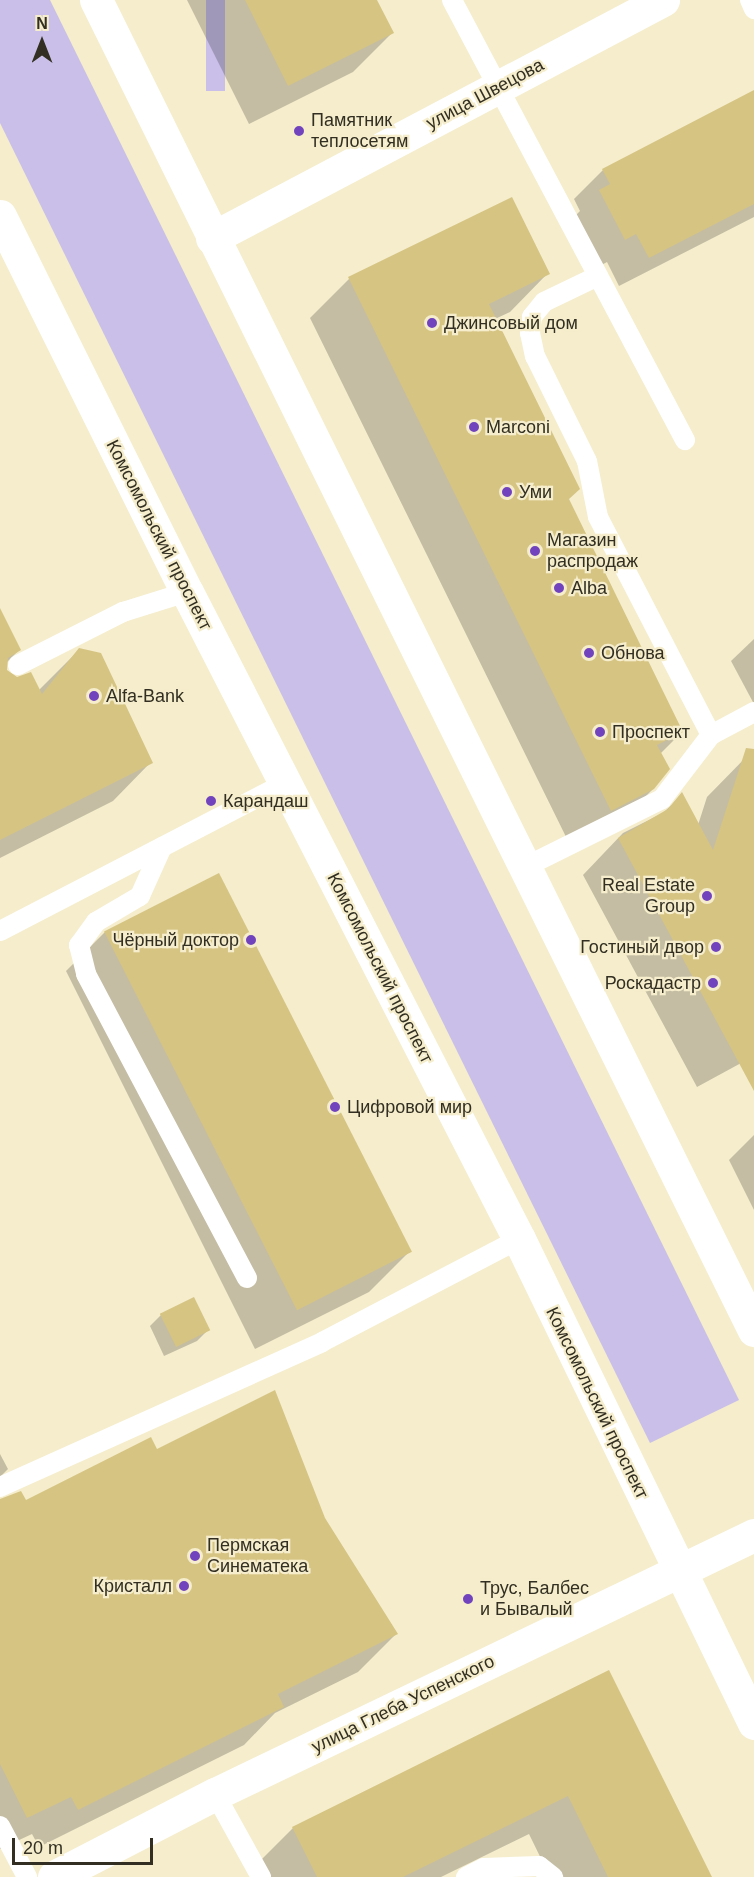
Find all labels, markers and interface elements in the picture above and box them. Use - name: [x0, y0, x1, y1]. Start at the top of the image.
- north arrow: [12, 12, 72, 72]
- text: N: [36, 15, 48, 32]
- street label: улица Швецова: [423, 54, 547, 134]
- place label: Памятник теплосетям: [311, 110, 408, 152]
- marker: Памятник теплосетям: [292, 124, 306, 138]
- place label: Джинсовый дом: [444, 312, 578, 334]
- marker: Джинсовый дом: [425, 316, 439, 330]
- place label: Marconi: [486, 416, 550, 438]
- marker: Marconi: [467, 420, 481, 434]
- street label: Комсомольский проспект: [102, 436, 216, 634]
- place label: Уми: [519, 481, 552, 503]
- marker: Уми: [500, 485, 514, 499]
- place label: Магазин распродаж: [547, 530, 638, 572]
- marker: Магазин распродаж: [528, 544, 542, 558]
- place label: Alba: [571, 577, 607, 599]
- marker: Alba: [552, 581, 566, 595]
- place label: Обнова: [601, 642, 665, 664]
- marker: Обнова: [582, 646, 596, 660]
- place label: Alfa-Bank: [106, 685, 184, 707]
- marker: Alfa-Bank: [87, 689, 101, 703]
- place label: Проспект: [612, 721, 690, 743]
- marker: Проспект: [593, 725, 607, 739]
- place label: Карандаш: [223, 790, 308, 812]
- marker: Карандаш: [204, 794, 218, 808]
- street label: Комсомольский проспект: [323, 869, 437, 1067]
- place label: Real Estate Group: [602, 875, 695, 918]
- marker: Real Estate Group: [700, 889, 714, 903]
- place label: Чёрный доктор: [112, 929, 239, 951]
- marker: Чёрный доктор: [244, 933, 258, 947]
- place label: Гостиный двор: [580, 936, 704, 958]
- marker: Гостиный двор: [709, 940, 723, 954]
- place label: Роскадастр: [605, 972, 701, 994]
- marker: Роскадастр: [706, 976, 720, 990]
- place label: Цифровой мир: [347, 1096, 472, 1118]
- marker: Цифровой мир: [328, 1100, 342, 1114]
- street label: Комсомольский проспект: [541, 1304, 653, 1502]
- place label: Пермская Синематека: [207, 1535, 308, 1578]
- marker: Пермская Синематека: [188, 1549, 202, 1563]
- place label: Кристалл: [93, 1575, 172, 1597]
- place label: Трус, Балбес и Бывалый: [480, 1578, 589, 1620]
- marker: Кристалл: [177, 1579, 191, 1593]
- marker: Трус, Балбес и Бывалый: [461, 1592, 475, 1606]
- street label: улица Глеба Успенского: [308, 1650, 498, 1758]
- scale bar: [15, 1826, 156, 1864]
- text: 20 m: [23, 1838, 63, 1858]

